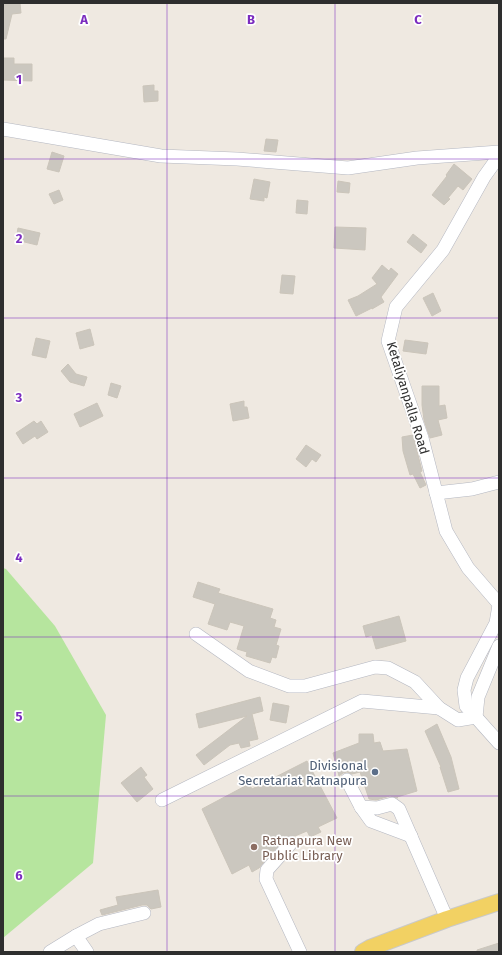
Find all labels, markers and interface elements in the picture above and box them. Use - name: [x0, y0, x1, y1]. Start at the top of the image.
- text: A: [79, 12, 88, 27]
- text: B: [247, 12, 255, 27]
- text: C: [414, 12, 422, 27]
- text: 1: [16, 72, 22, 87]
- text: 2: [16, 231, 23, 246]
- street label: Ketaliyanpalla Road: [384, 340, 432, 456]
- text: 3: [15, 390, 23, 405]
- text: 4: [15, 550, 23, 565]
- text: 5: [16, 709, 23, 724]
- place label: Divisional Secretariat Ratnapura: [238, 758, 367, 788]
- marker: Divisional Secretariat Ratnapura: [370, 767, 380, 777]
- place label: Ratnapura New Public Library: [262, 833, 353, 863]
- marker: Ratnapura New Public Library: [249, 842, 259, 852]
- text: 6: [15, 868, 23, 883]

